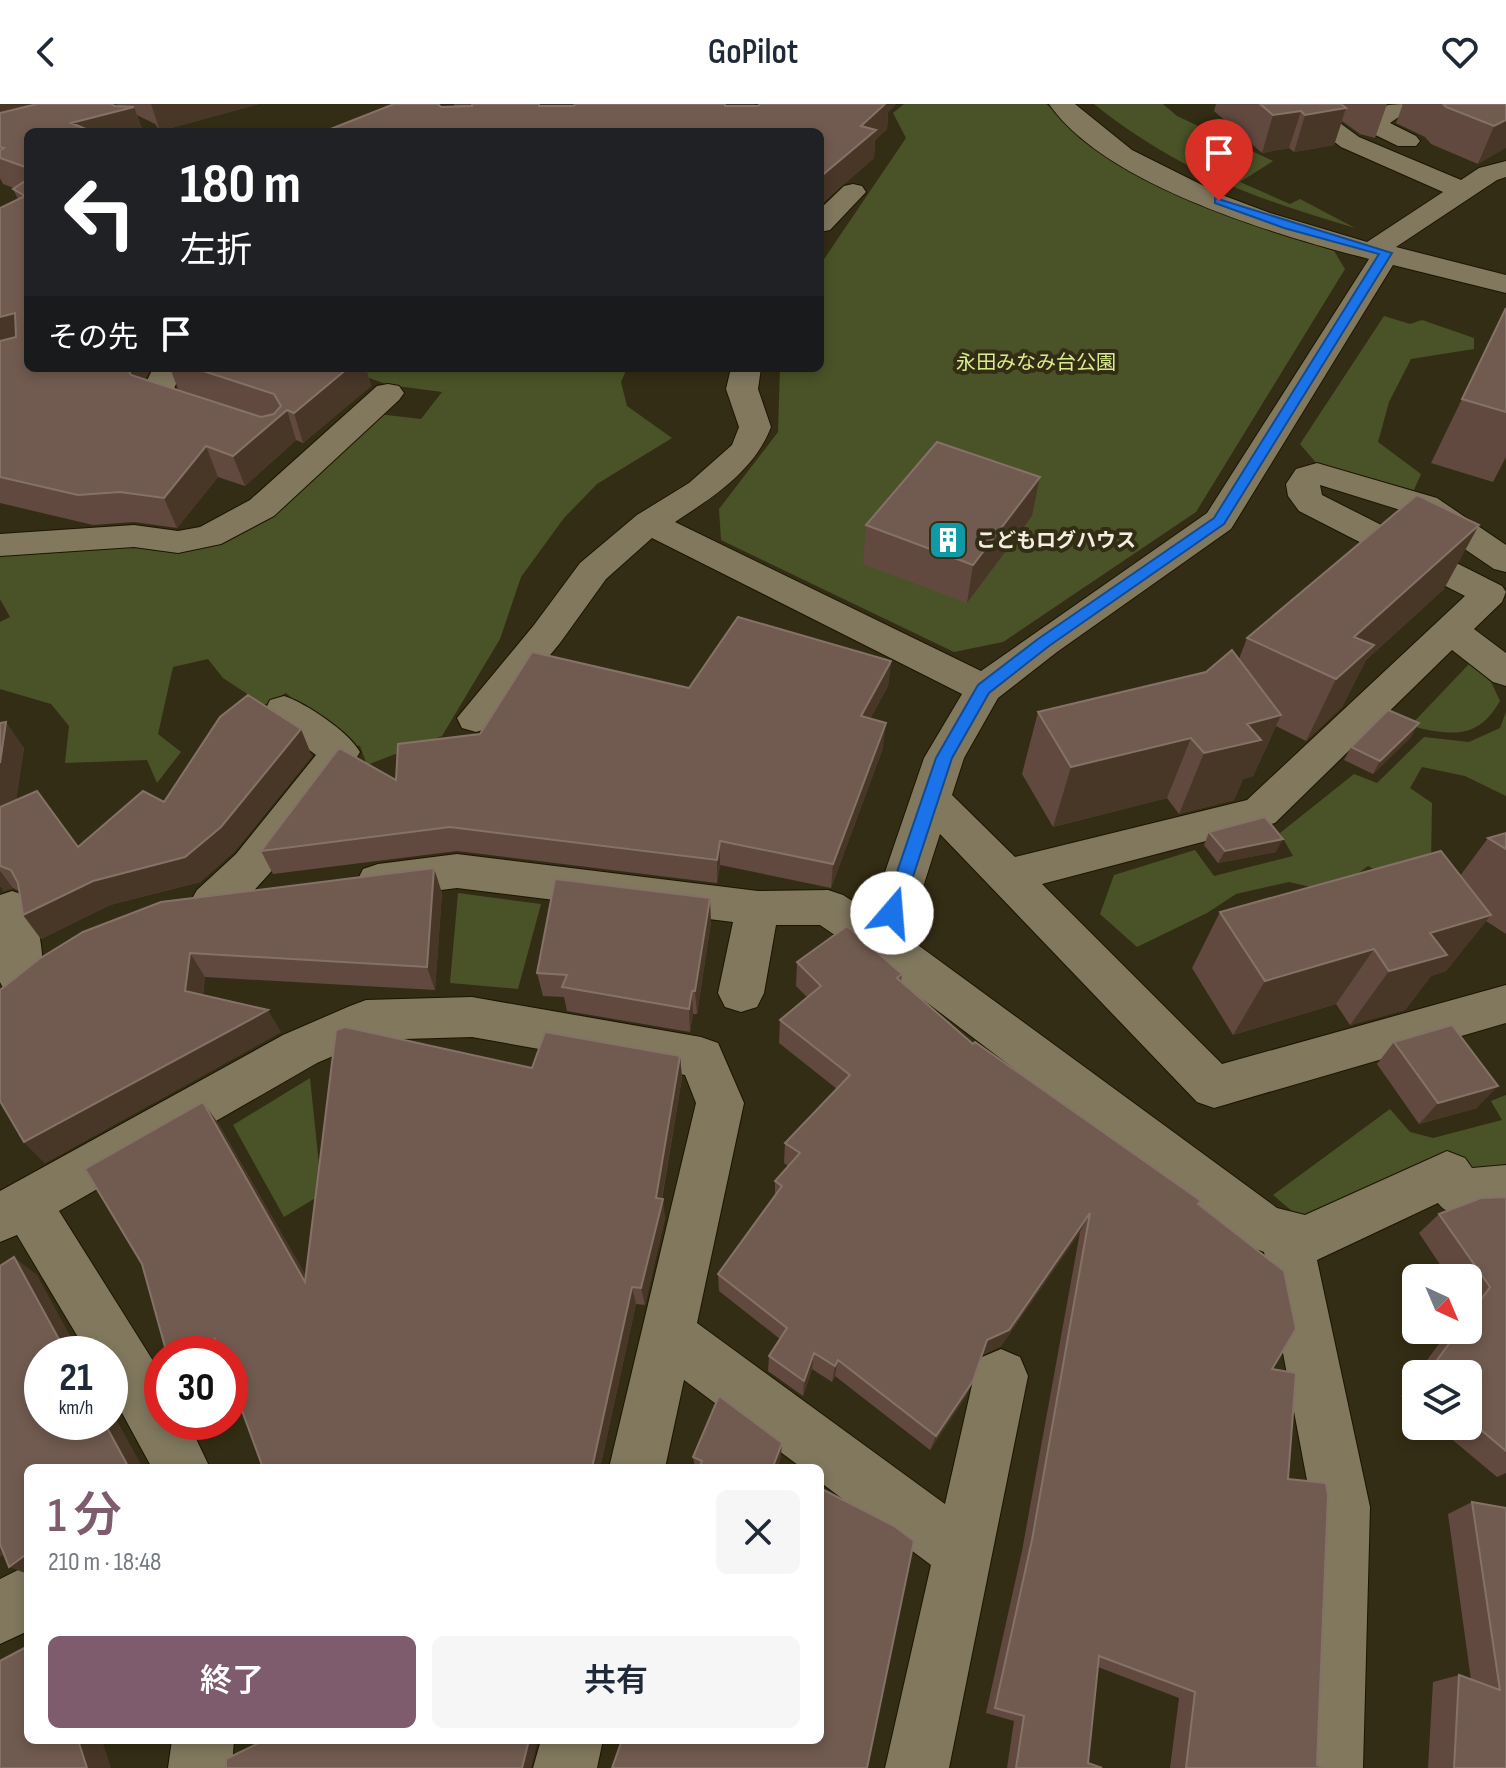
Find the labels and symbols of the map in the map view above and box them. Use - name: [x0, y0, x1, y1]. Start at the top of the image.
- pin: [1185, 119, 1253, 201]
- park label: 永田みなみ台公園: [956, 351, 1116, 375]
- building icon: こどもログハウス: [927, 519, 969, 561]
- place label: こどもログハウス: [976, 529, 1136, 553]
- position arrow: [850, 871, 934, 955]
- north arrow: [1402, 1264, 1482, 1344]
- speed limit sign: 30: [144, 1336, 248, 1440]

